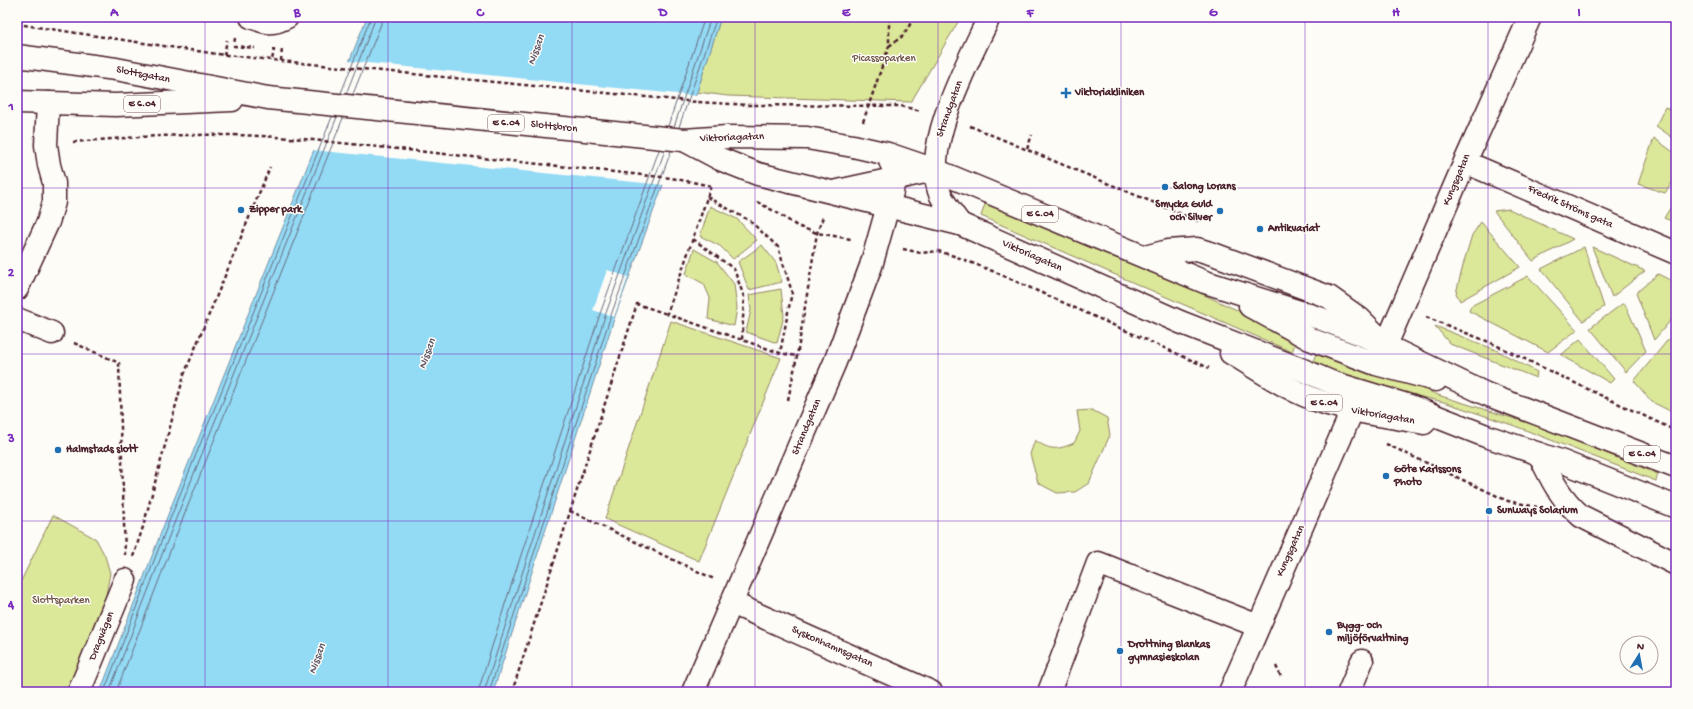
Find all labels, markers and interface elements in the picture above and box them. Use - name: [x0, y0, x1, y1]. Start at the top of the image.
- text: A: [109, 6, 119, 21]
- text: B: [293, 6, 302, 21]
- text: C: [475, 6, 485, 21]
- text: D: [658, 6, 668, 21]
- text: E: [842, 6, 851, 21]
- text: F: [1026, 6, 1035, 21]
- text: G: [1209, 6, 1218, 21]
- text: H: [1392, 6, 1400, 21]
- text: I: [1577, 6, 1581, 21]
- water label: Nissan: [525, 32, 549, 67]
- park label: Picassoparken: [851, 53, 916, 65]
- street label: Slottsgatan: [115, 64, 172, 86]
- street label: Strandgatan: [934, 78, 966, 139]
- place label: Viktoriakliniken: [1074, 86, 1145, 99]
- marker: Viktoriakliniken: [1060, 87, 1072, 99]
- road number: E 6.04: [124, 96, 160, 112]
- text: 1: [7, 100, 14, 115]
- road number: E 6.04: [488, 115, 524, 131]
- street label: Slottsbron: [530, 119, 579, 135]
- street label: Viktoriagatan: [699, 131, 765, 145]
- street label: Kungsgatan: [1441, 152, 1474, 208]
- place label: Salong Lorans: [1173, 181, 1236, 194]
- marker: Salong Lorans: [1160, 182, 1170, 192]
- street label: Fredrik Ströms gata: [1525, 182, 1615, 232]
- place label: Smycka Guld och Silver: [1155, 199, 1214, 224]
- place label: Zipper park: [249, 204, 304, 216]
- marker: Zipper park: [236, 205, 246, 215]
- road number: E 6.04: [1022, 206, 1058, 222]
- marker: Smycka Guld och Silver: [1215, 206, 1225, 216]
- place label: Antikvariat: [1267, 222, 1321, 235]
- marker: Antikvariat: [1255, 224, 1265, 234]
- street label: Viktoriagatan: [999, 237, 1064, 275]
- text: 2: [8, 266, 15, 281]
- water label: Nissan: [416, 336, 440, 371]
- road number: E 6.04: [1306, 395, 1342, 411]
- street label: Strandgatan: [790, 397, 824, 457]
- street label: Viktoriagatan: [1349, 404, 1416, 428]
- text: 3: [7, 432, 15, 447]
- place label: Halmstads slott: [66, 443, 139, 456]
- marker: Halmstads slott: [53, 445, 63, 455]
- road number: E 6.04: [1624, 446, 1660, 462]
- place label: Göte Karlssons Photo: [1393, 463, 1462, 489]
- marker: Göte Karlssons Photo: [1381, 471, 1391, 481]
- place label: Sunways Solarium: [1497, 505, 1578, 517]
- marker: Sunways Solarium: [1484, 506, 1494, 516]
- street label: Kungsgatan: [1274, 523, 1308, 579]
- park label: Slottsparken: [32, 595, 91, 607]
- text: 4: [7, 598, 15, 613]
- street label: Dragvägen: [86, 609, 118, 663]
- place label: Bygg- och miljöförvaltning: [1336, 620, 1409, 646]
- street label: Syskonhamnsgatan: [789, 624, 875, 671]
- marker: Bygg- och miljöförvaltning: [1324, 627, 1334, 637]
- north arrow: [1619, 635, 1659, 675]
- place label: Drottning Blankas gymnasieskolan: [1127, 638, 1211, 665]
- water label: Nissan: [306, 641, 330, 676]
- text: N: [1636, 641, 1645, 654]
- marker: Drottning Blankas gymnasieskolan: [1115, 646, 1125, 656]

